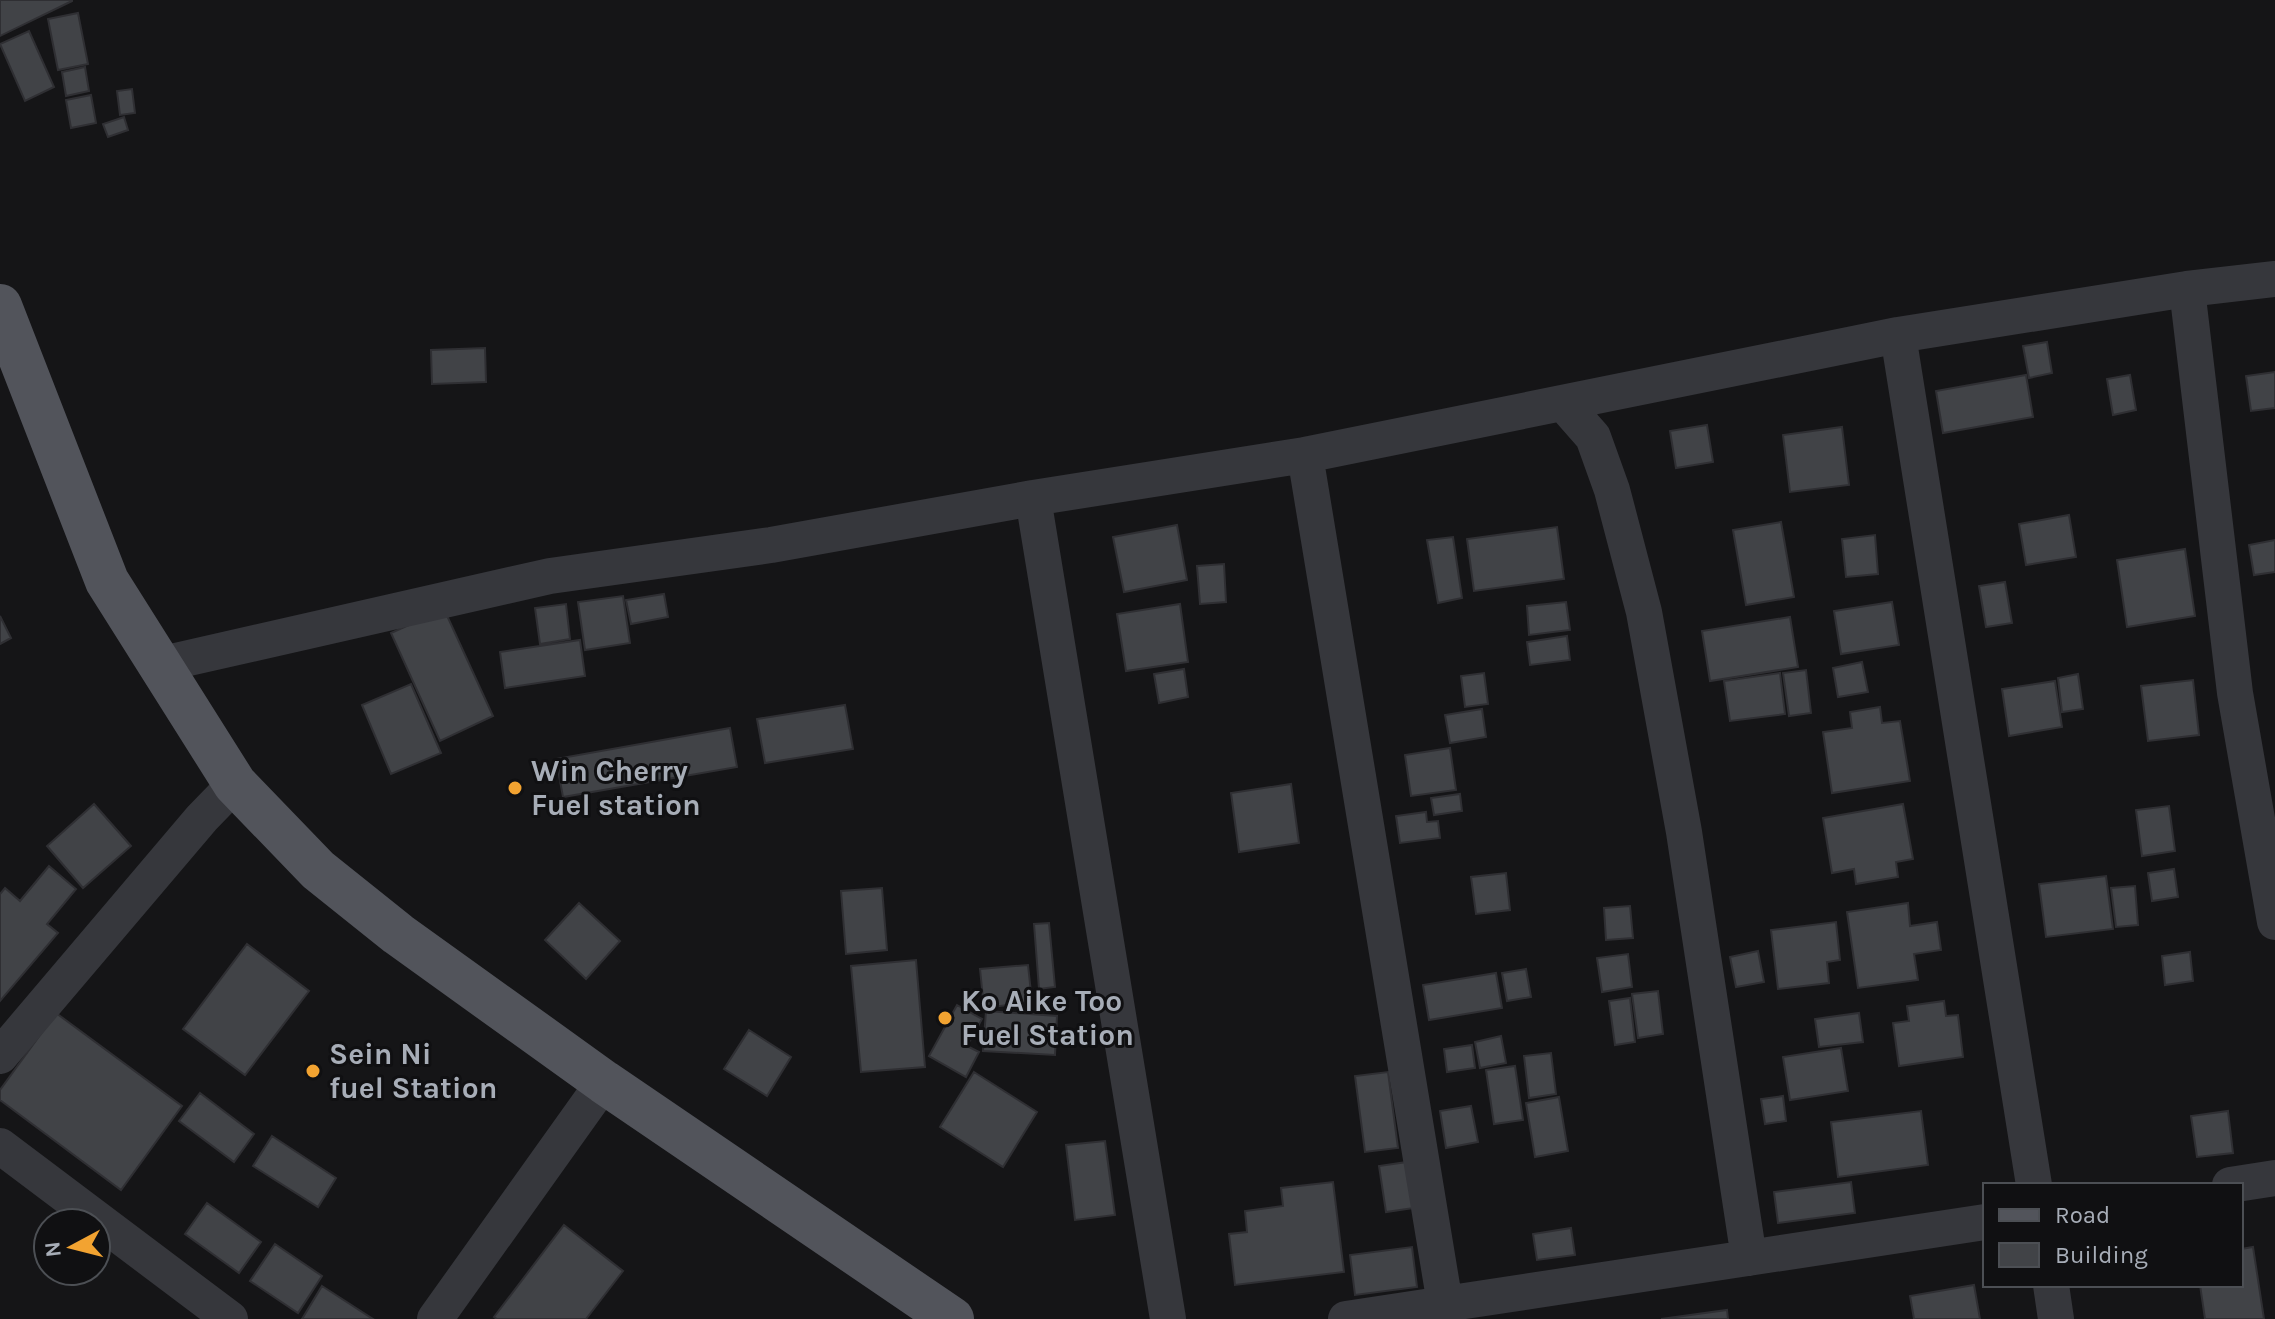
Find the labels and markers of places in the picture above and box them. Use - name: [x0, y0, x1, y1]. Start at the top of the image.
- place label: Win Cherry Fuel station: [531, 753, 701, 823]
- marker: Win Cherry Fuel station: [506, 779, 524, 797]
- place label: Ko Aike Too Fuel Station: [961, 983, 1134, 1053]
- marker: Ko Aike Too Fuel Station: [936, 1009, 954, 1027]
- place label: Sein Ni fuel Station: [329, 1036, 497, 1106]
- marker: Sein Ni fuel Station: [304, 1062, 322, 1080]

